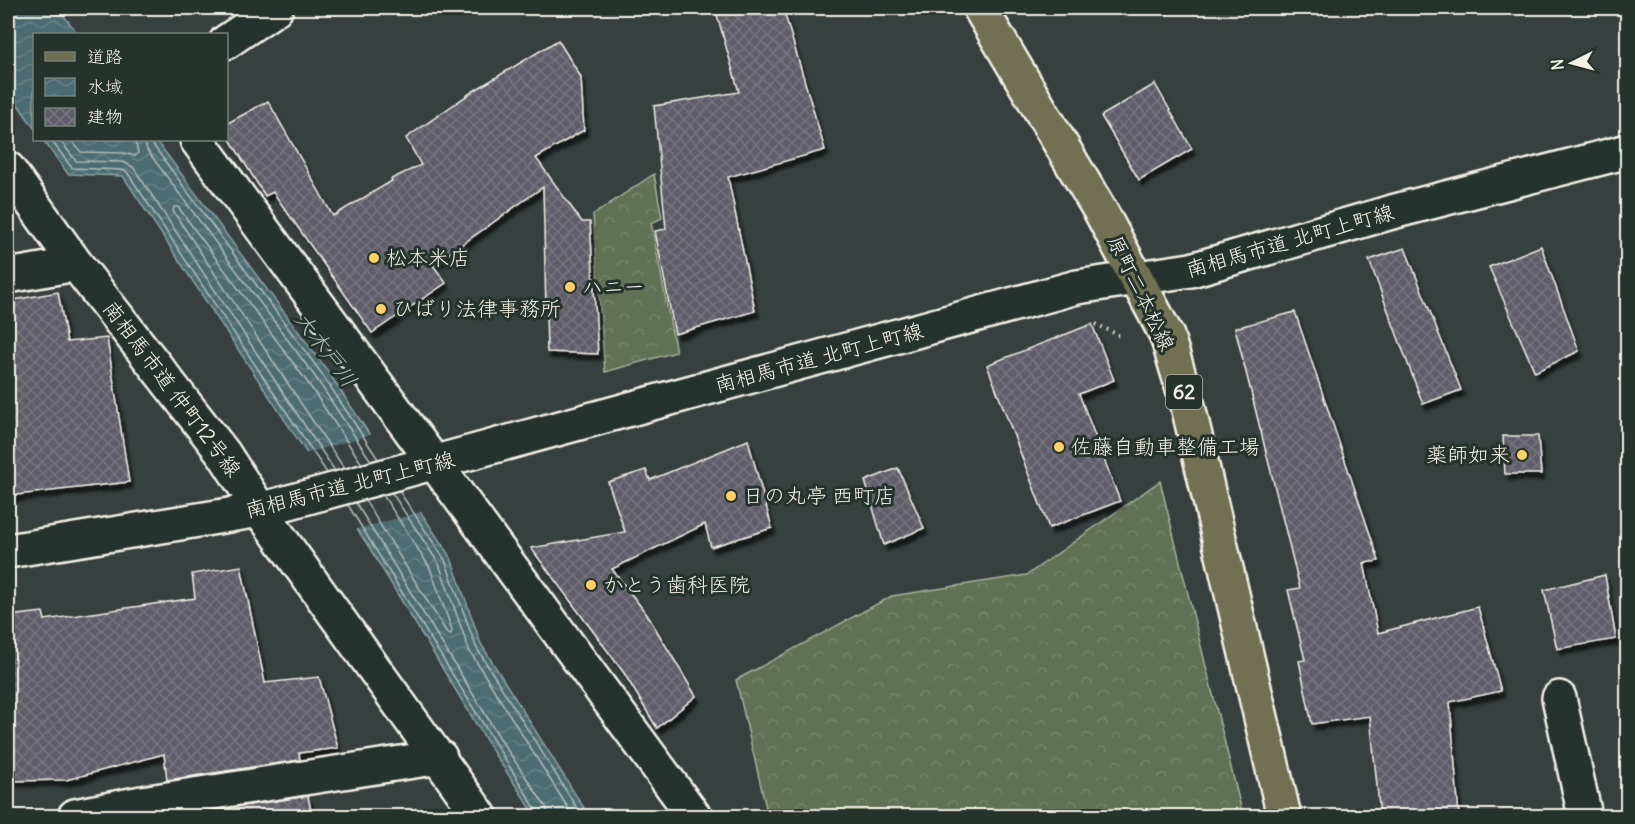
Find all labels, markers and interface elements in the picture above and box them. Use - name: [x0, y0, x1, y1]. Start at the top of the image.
- legend: [33, 33, 228, 141]
- north arrow: [1542, 33, 1602, 93]
- text: 道路: [87, 45, 123, 68]
- text: N: [1547, 58, 1568, 71]
- text: 水域: [87, 75, 123, 98]
- text: 建物: [87, 105, 123, 128]
- street label: 南相馬市道 北町上町線: [1183, 198, 1397, 283]
- street label: 原町二本松線: [1102, 230, 1181, 355]
- place label: 松本米店: [386, 244, 470, 271]
- marker: 松本米店: [367, 251, 381, 265]
- place label: ハニー: [582, 273, 645, 300]
- marker: ハニー: [563, 280, 577, 294]
- street label: 南相馬市道 仲町12号線: [97, 295, 248, 482]
- place label: ひばり法律事務所: [393, 295, 561, 322]
- marker: ひばり法律事務所: [374, 302, 388, 316]
- water label: 大木戸川: [288, 305, 364, 393]
- street label: 南相馬市道 北町上町線: [712, 317, 926, 398]
- road number: 62: [1166, 375, 1202, 409]
- place label: 佐藤自動車整備工場: [1071, 433, 1260, 460]
- marker: 佐藤自動車整備工場: [1052, 440, 1066, 454]
- place label: 薬師如来: [1426, 441, 1510, 468]
- street label: 南相馬市道 北町上町線: [242, 445, 457, 524]
- marker: 薬師如来: [1515, 448, 1529, 462]
- place label: 日の丸亭 西町店: [743, 482, 895, 509]
- marker: 日の丸亭 西町店: [724, 489, 738, 503]
- place label: かとう歯科医院: [603, 571, 750, 598]
- marker: かとう歯科医院: [584, 578, 598, 592]

